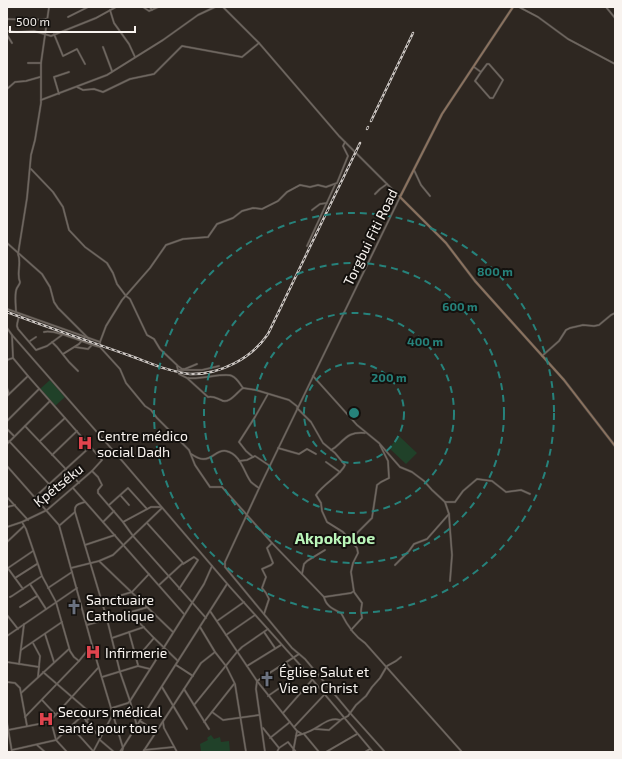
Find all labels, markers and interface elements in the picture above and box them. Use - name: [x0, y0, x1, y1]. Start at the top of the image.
- scale bar: [10, 8, 135, 34]
- text: 500 m: [16, 14, 50, 28]
- street label: Torgbui Fiti Road: [339, 186, 401, 288]
- text: 800 m: [477, 264, 513, 278]
- text: 600 m: [442, 299, 478, 313]
- text: 400 m: [407, 334, 443, 348]
- text: 200 m: [371, 370, 407, 384]
- centre of rings: [347, 406, 361, 420]
- place label: Centre médico social Dadh: [97, 427, 188, 460]
- hospital icon: Centre médico social Dadh: [76, 434, 94, 452]
- street label: Kpétséku: [30, 460, 86, 510]
- district label: Akpokploe: [295, 528, 375, 547]
- place label: Sanctuaire Catholique: [86, 591, 154, 624]
- church icon: Sanctuaire Catholique: [65, 598, 83, 616]
- hospital icon: Infirmerie: [84, 643, 102, 661]
- place label: Infirmerie: [105, 644, 167, 661]
- place label: Église Salut et Vie en Christ: [279, 663, 369, 696]
- church icon: Église Salut et Vie en Christ: [258, 670, 276, 688]
- place label: Secours médical santé pour tous: [58, 703, 163, 736]
- hospital icon: Secours médical santé pour tous: [37, 710, 55, 728]

